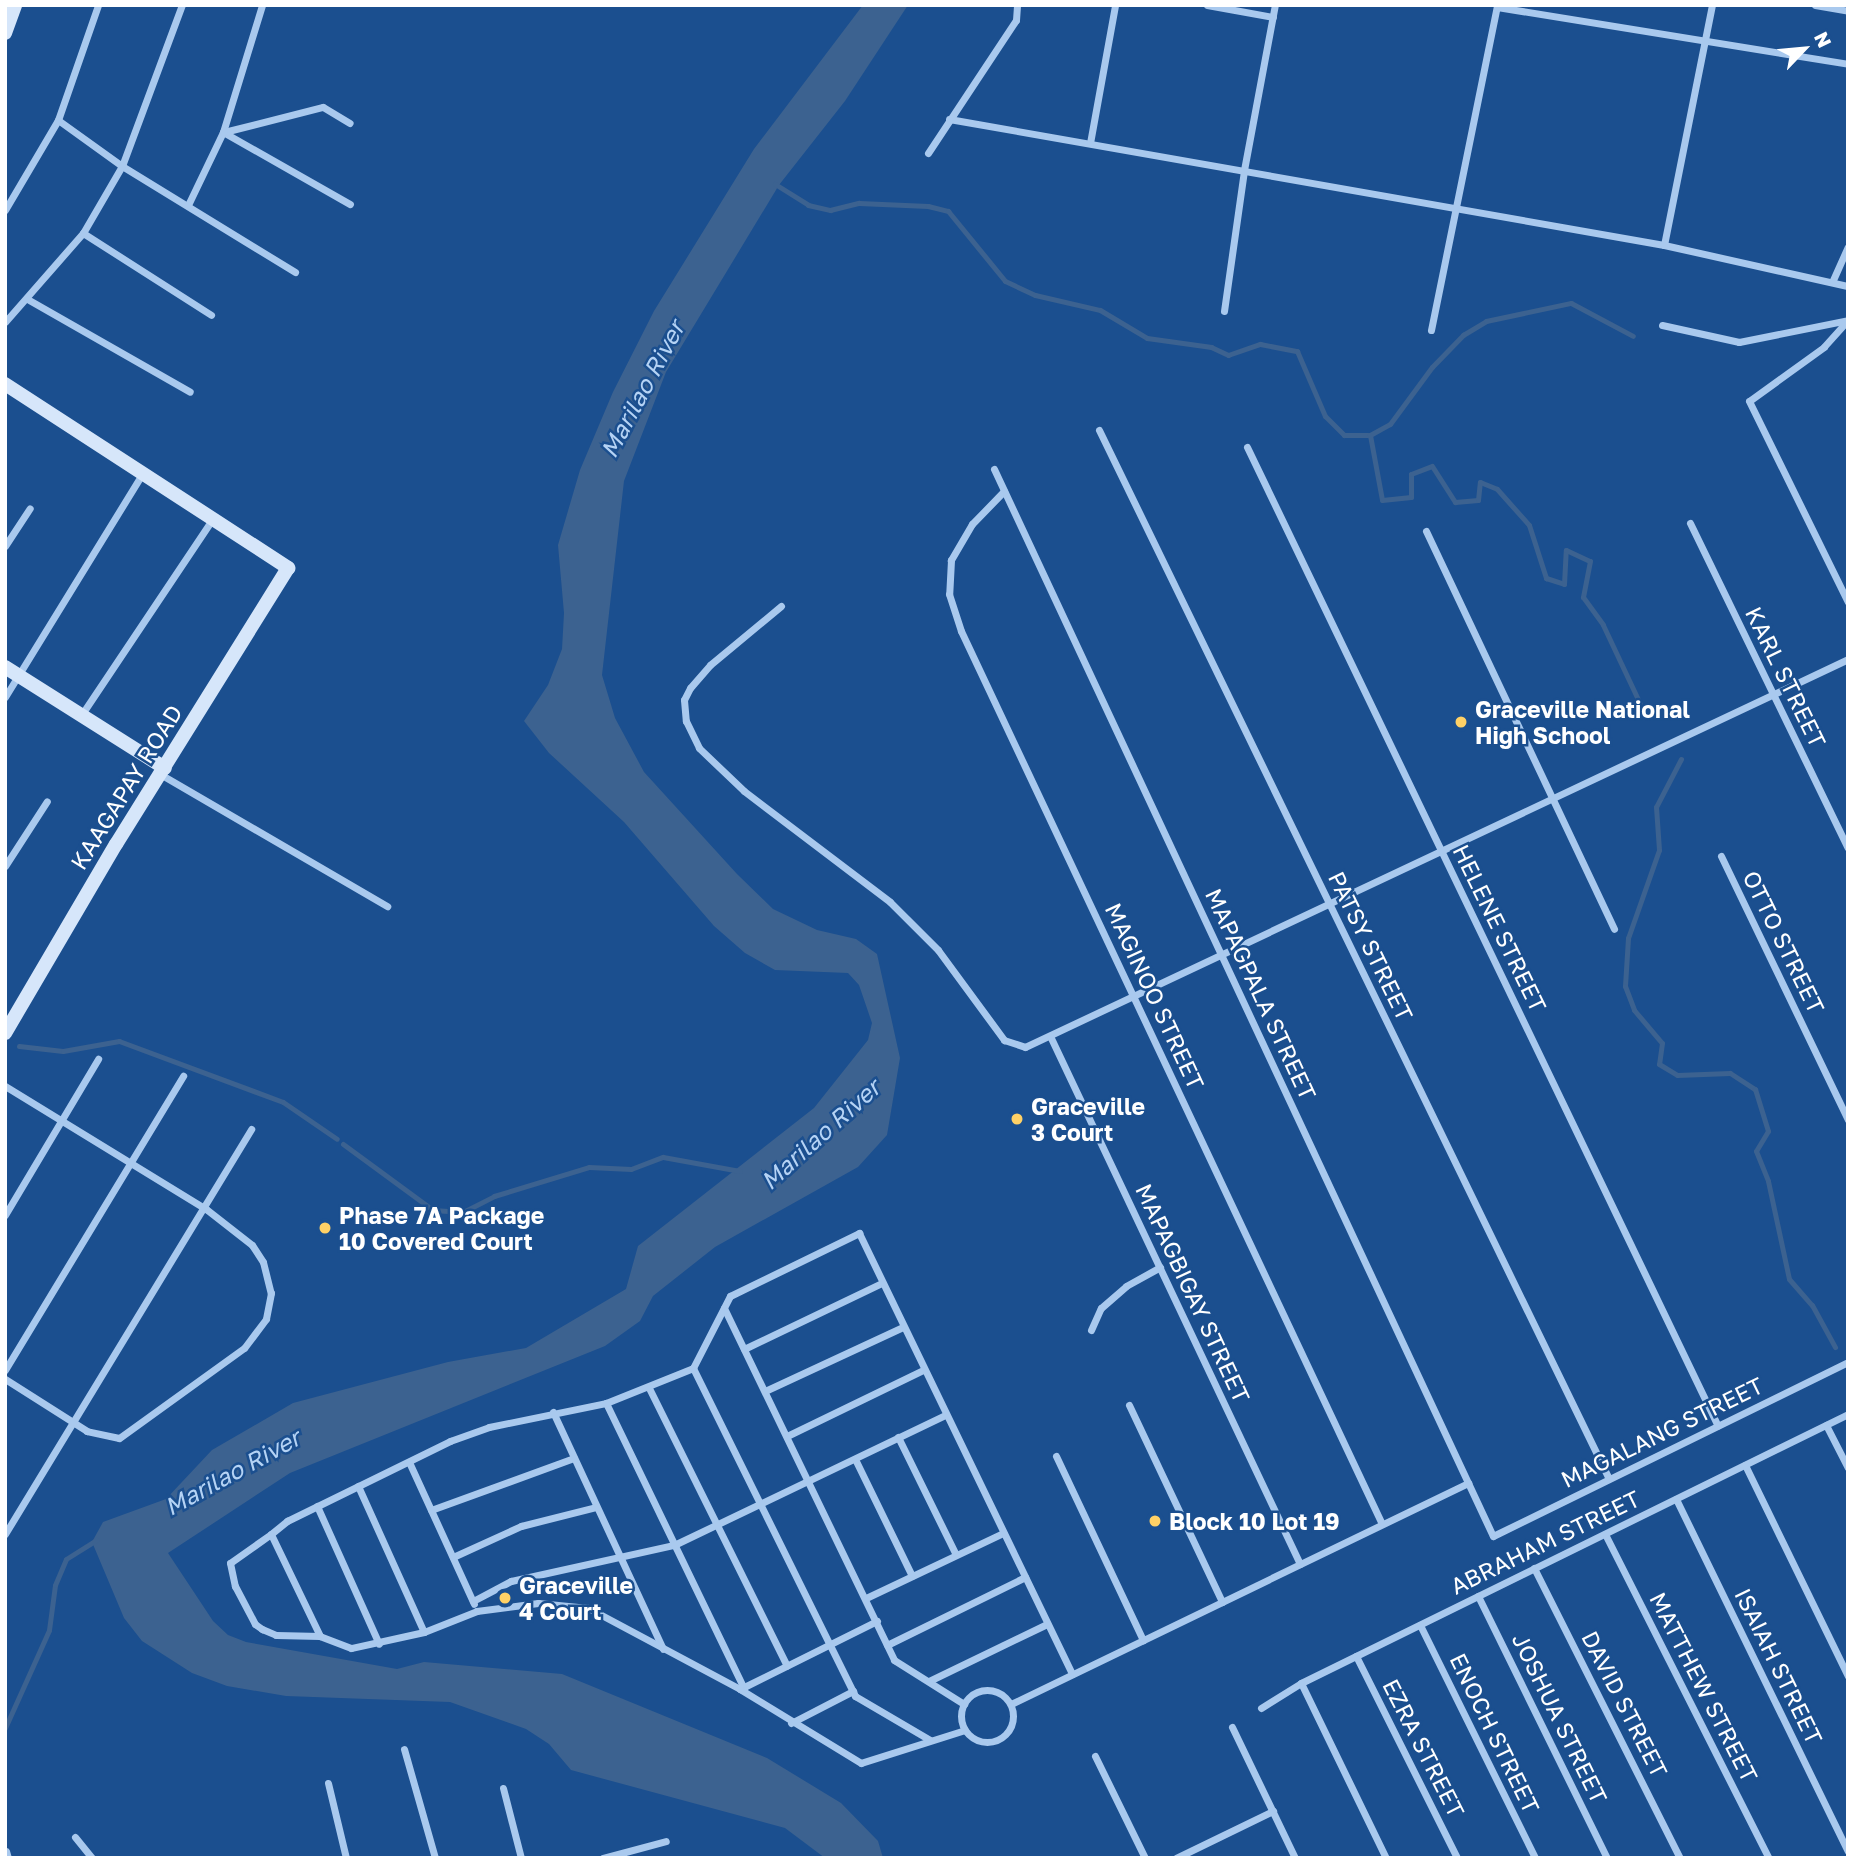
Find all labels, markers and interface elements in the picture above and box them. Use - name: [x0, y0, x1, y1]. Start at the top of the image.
- north arrow: [1769, 14, 1839, 84]
- text: N: [1810, 28, 1837, 51]
- water label: Marilao River: [594, 316, 690, 462]
- street label: KARL STREET: [1740, 602, 1832, 752]
- place label: Graceville National High School: [1475, 695, 1690, 749]
- street label: KAAGAPAY ROAD: [64, 700, 188, 874]
- marker: Graceville National High School: [1453, 714, 1469, 730]
- street label: HELENE STREET: [1448, 840, 1552, 1016]
- street label: OTTO STREET: [1738, 866, 1830, 1018]
- street label: PATSY STREET: [1323, 867, 1419, 1025]
- street label: MAPAGPALA STREET: [1200, 884, 1322, 1104]
- street label: MAGINOO STREET: [1100, 898, 1210, 1094]
- water label: Marilao River: [754, 1073, 886, 1195]
- place label: Graceville 3 Court: [1031, 1092, 1145, 1146]
- marker: Graceville 3 Court: [1009, 1111, 1025, 1127]
- street label: MAPAGBIGAY STREET: [1130, 1179, 1256, 1407]
- place label: Phase 7A Package 10 Covered Court: [339, 1201, 544, 1255]
- marker: Phase 7A Package 10 Covered Court: [317, 1220, 333, 1236]
- street label: MAGALANG STREET: [1556, 1371, 1768, 1493]
- water label: Marilao River: [159, 1423, 305, 1521]
- street label: ABRAHAM STREET: [1446, 1484, 1644, 1600]
- place label: Block 10 Lot 19: [1169, 1507, 1340, 1535]
- marker: Block 10 Lot 19: [1147, 1513, 1163, 1529]
- place label: Graceville 4 Court: [519, 1571, 633, 1625]
- street label: ISAIAH STREET: [1729, 1584, 1829, 1748]
- street label: MATTHEW STREET: [1644, 1588, 1764, 1786]
- marker: Graceville 4 Court: [497, 1590, 513, 1606]
- street label: DAVID STREET: [1576, 1626, 1674, 1782]
- street label: JOSHUA STREET: [1507, 1628, 1613, 1808]
- street label: ENOCH STREET: [1444, 1649, 1546, 1817]
- street label: EZRA STREET: [1377, 1674, 1471, 1822]

